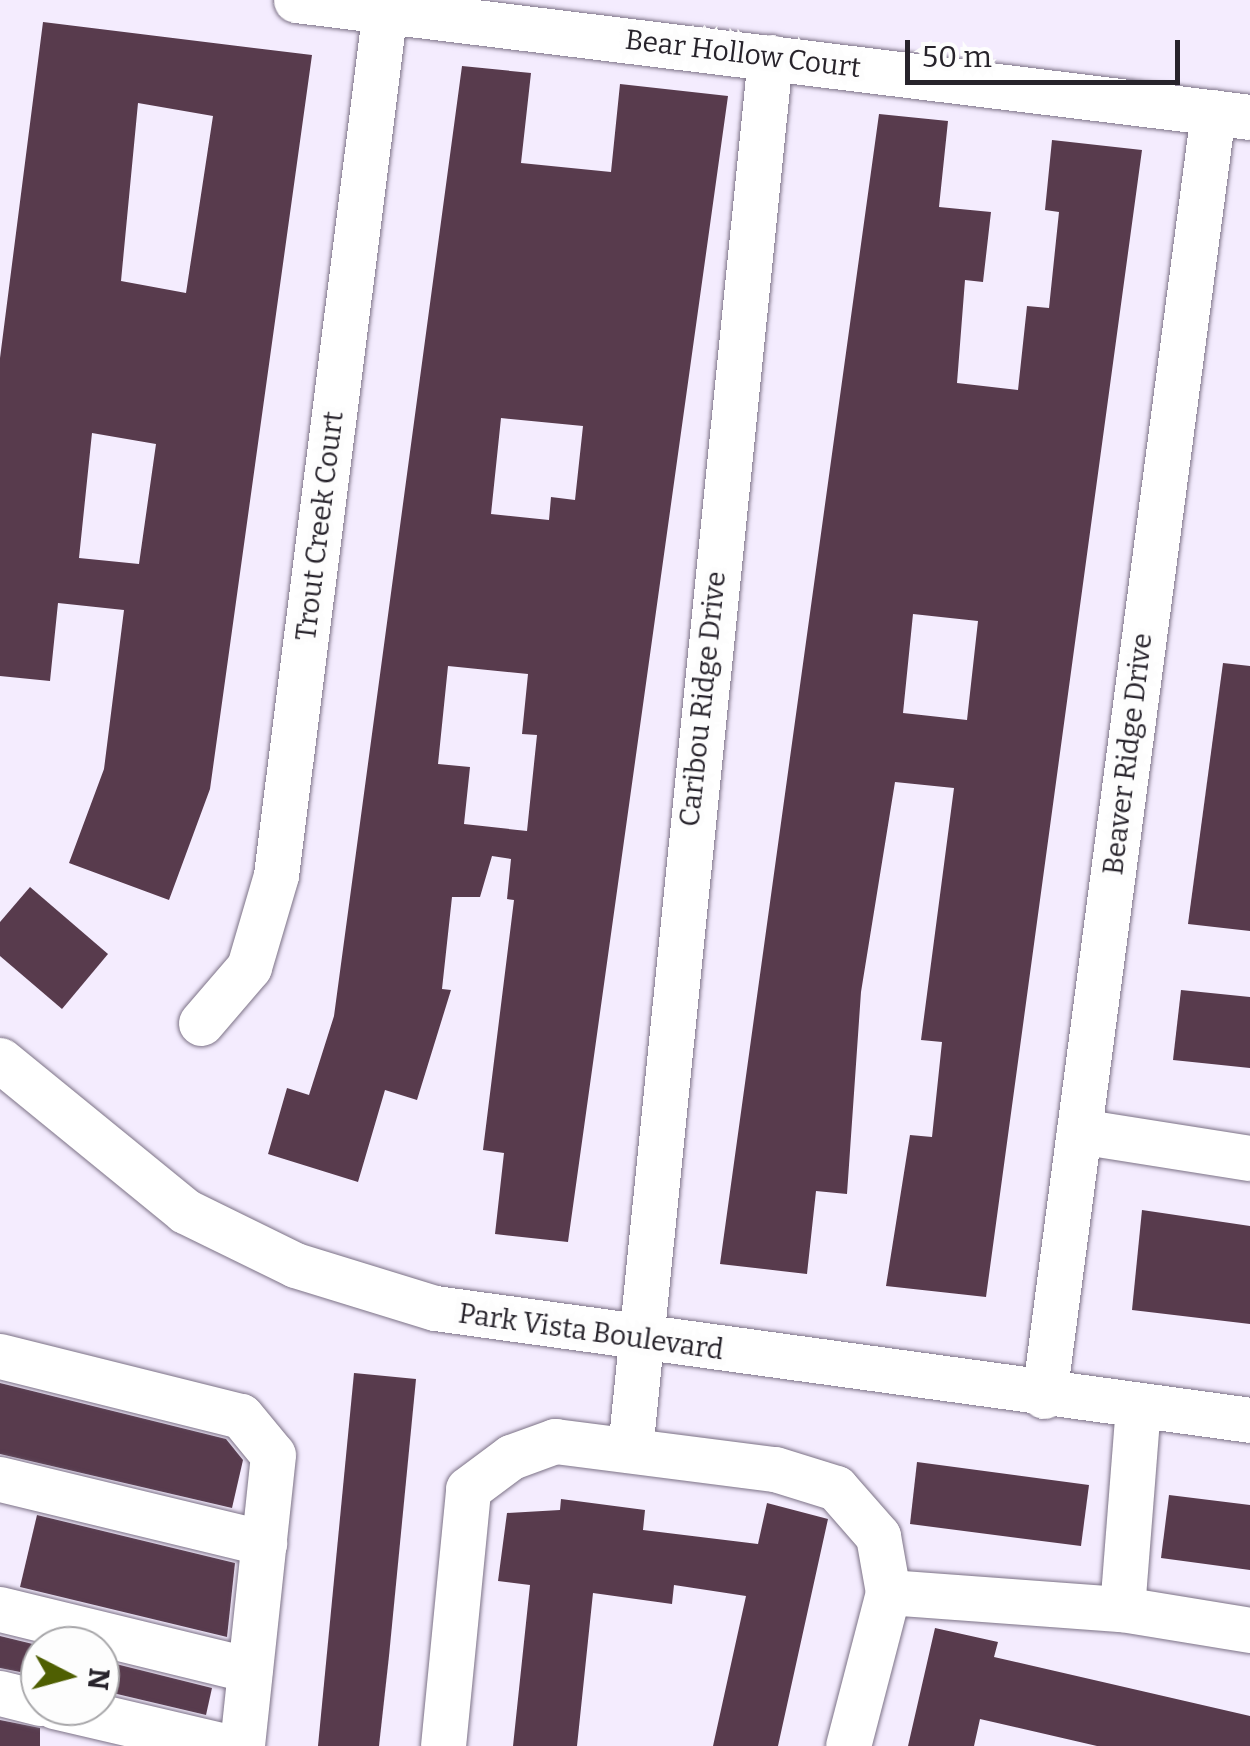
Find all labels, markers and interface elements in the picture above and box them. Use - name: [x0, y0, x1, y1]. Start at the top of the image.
- scale bar: [910, 20, 1185, 82]
- street label: Bear Hollow Court: [623, 23, 863, 85]
- text: 50 m: [922, 39, 992, 75]
- street label: Trout Creek Court: [289, 409, 351, 643]
- street label: Caribou Ridge Drive: [673, 570, 733, 828]
- street label: Beaver Ridge Drive: [1096, 631, 1160, 877]
- street label: Park Vista Boulevard: [456, 1297, 726, 1367]
- north arrow: [20, 1626, 120, 1726]
- text: N: [81, 1667, 116, 1691]

